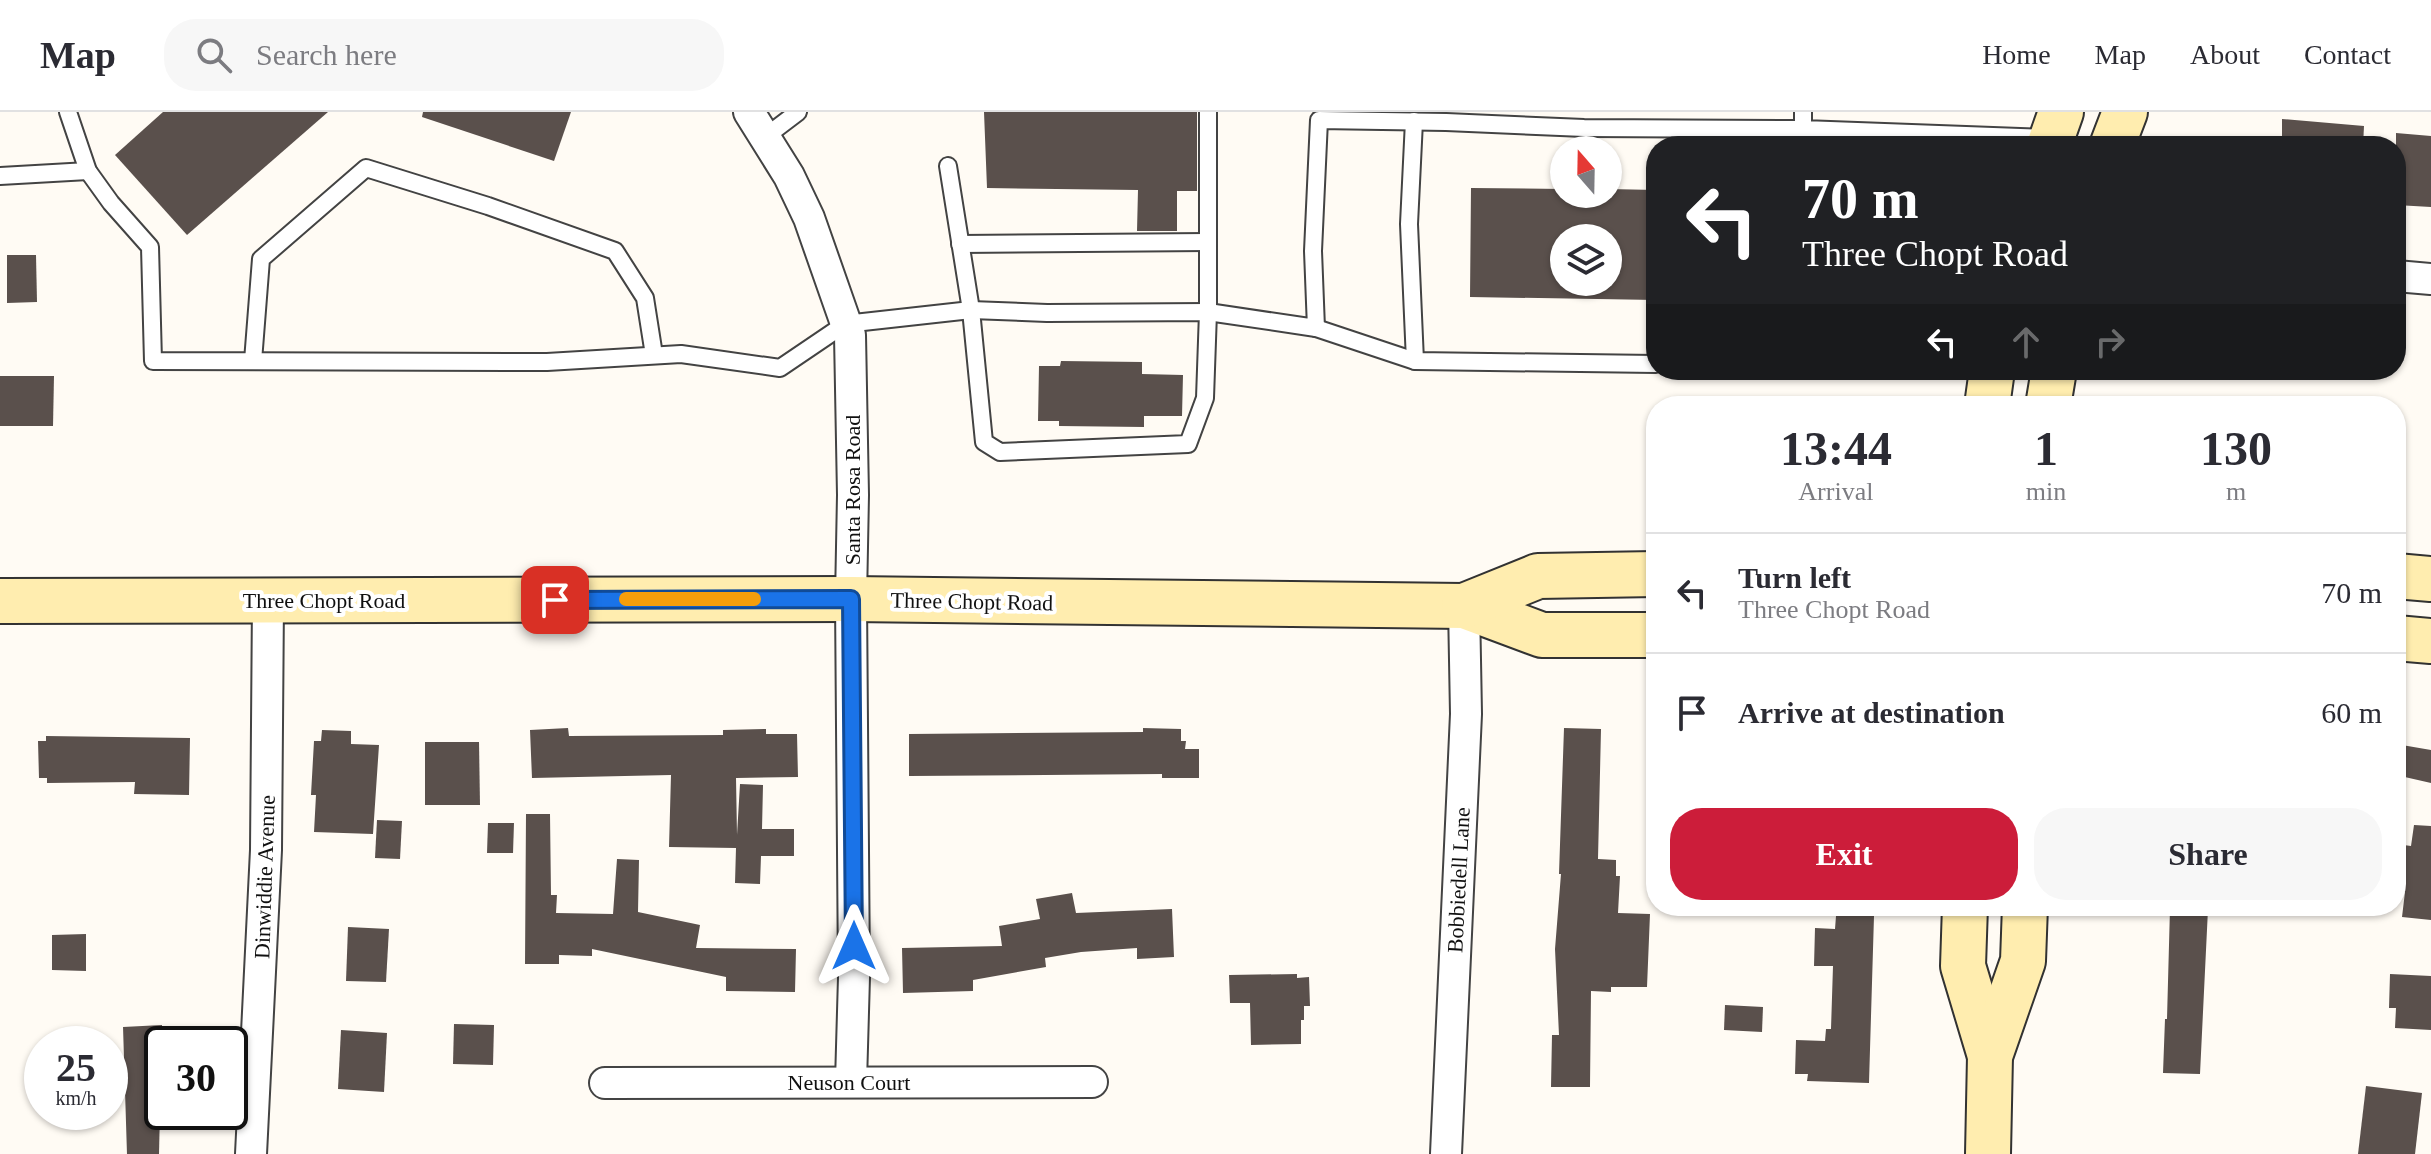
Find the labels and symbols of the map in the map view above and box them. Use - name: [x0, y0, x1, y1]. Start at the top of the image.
- north arrow: [1550, 136, 1622, 208]
- street label: Santa Rosa Road: [840, 415, 865, 565]
- pin: [521, 566, 589, 634]
- street label: Three Chopt Road: [243, 588, 405, 613]
- street label: Three Chopt Road: [891, 588, 1053, 615]
- street label: Dinwiddie Avenue: [249, 795, 280, 959]
- street label: Bobbiedell Lane: [1442, 806, 1475, 954]
- position arrow: [812, 904, 896, 988]
- speed limit sign: 30: [144, 1026, 248, 1130]
- street label: Neuson Court: [788, 1070, 910, 1095]

